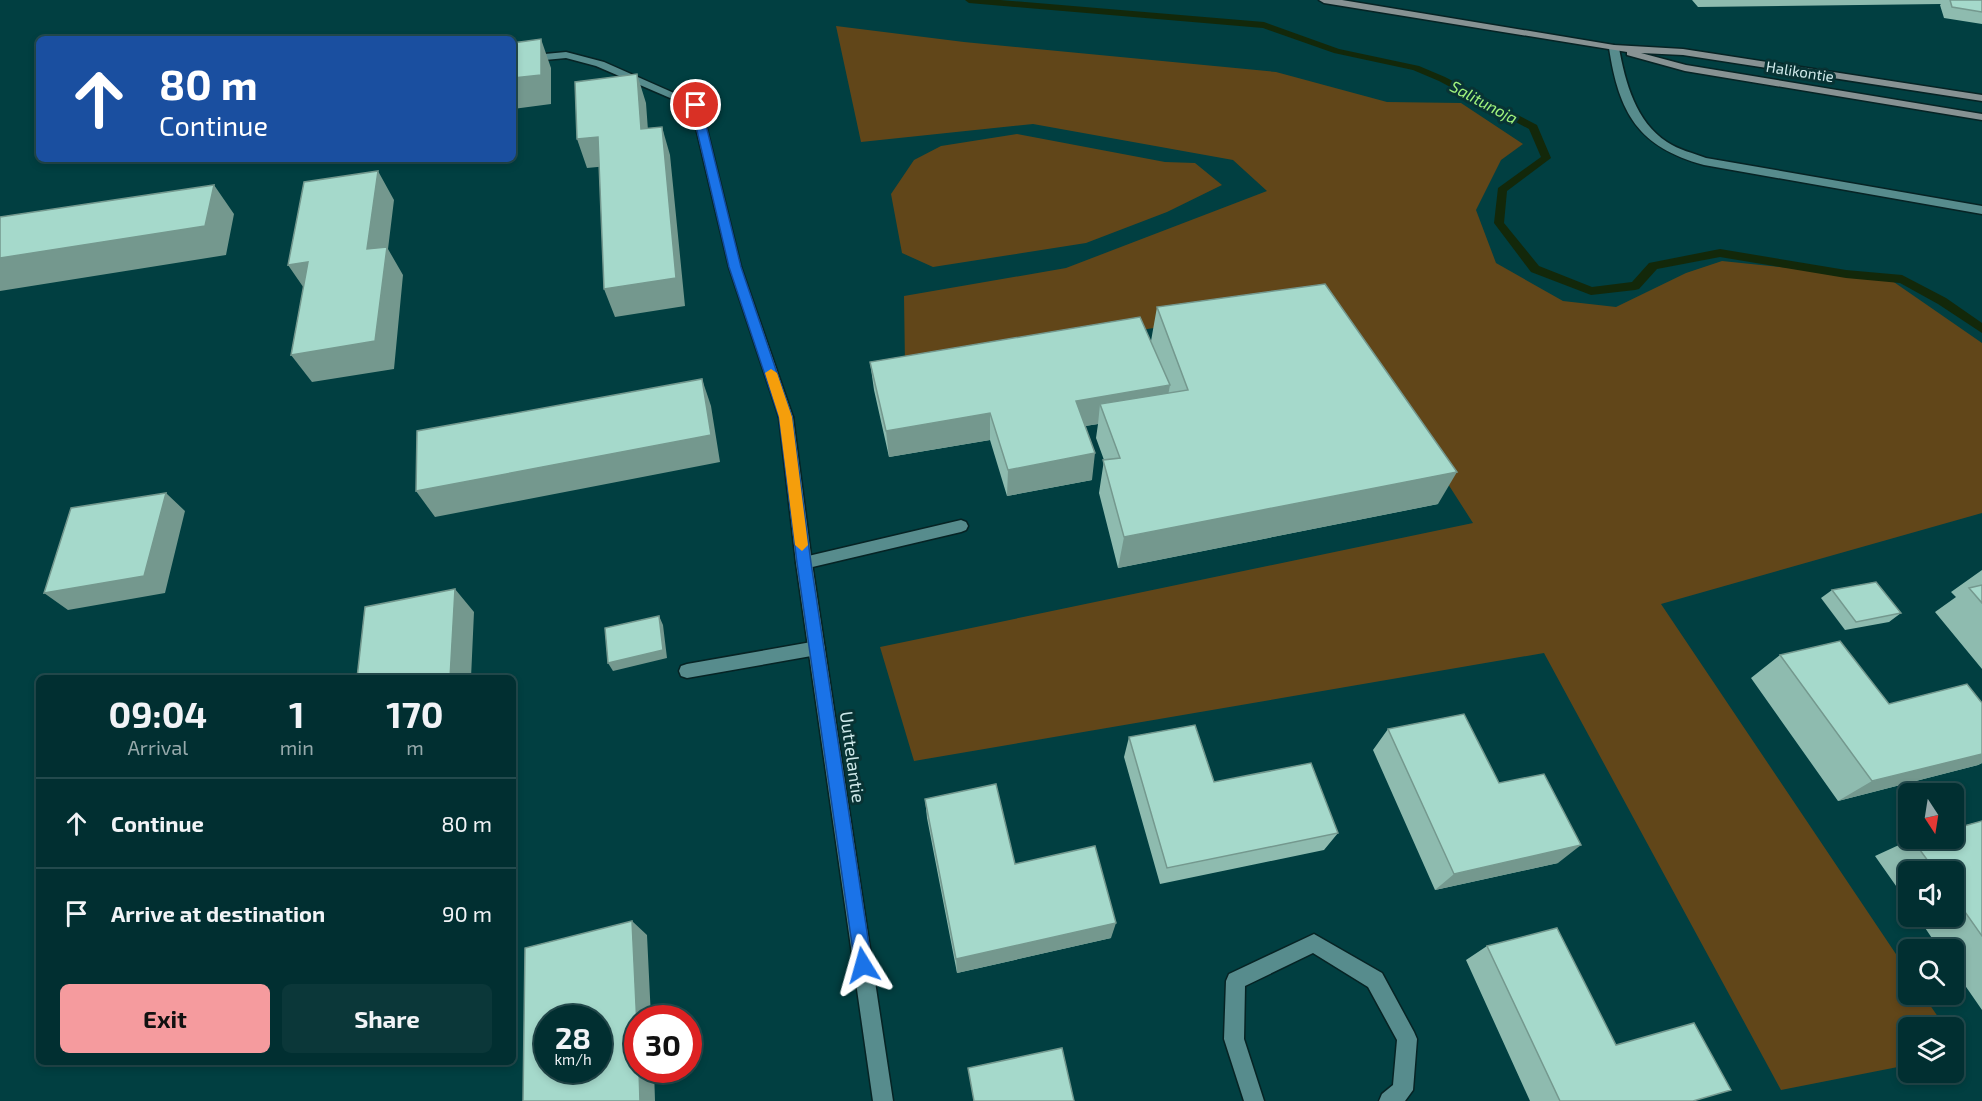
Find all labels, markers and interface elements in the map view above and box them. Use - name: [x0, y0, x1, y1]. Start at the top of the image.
- street label: Halikontie: [1765, 57, 1835, 85]
- text: 80 m: [159, 58, 258, 108]
- icon: ahead: [60, 60, 138, 138]
- water label: Salitunoja: [1447, 76, 1521, 128]
- pin: [670, 79, 721, 130]
- icon: arrive: [679, 88, 712, 121]
- text: Continue: [159, 109, 268, 141]
- text: 09:04: [108, 692, 207, 735]
- text: 1: [289, 692, 305, 735]
- text: 170: [386, 692, 444, 735]
- street label: Uuttelantie: [836, 710, 870, 804]
- text: Arrival: [127, 735, 188, 759]
- text: min: [280, 735, 314, 759]
- text: m: [406, 735, 424, 759]
- north arrow: [1898, 783, 1964, 849]
- map controls: [1898, 783, 1964, 1083]
- icon: ahead: [60, 807, 93, 840]
- text: Continue: [111, 810, 204, 836]
- text: 80 m: [441, 810, 492, 836]
- button: sound: [1898, 861, 1964, 927]
- icon: arrive: [60, 897, 93, 930]
- text: Arrive at destination: [111, 900, 325, 926]
- text: 90 m: [442, 900, 492, 926]
- position arrow: [831, 933, 895, 997]
- button: search: [1898, 939, 1964, 1005]
- button: Exit: [60, 984, 270, 1053]
- button: Share: [282, 984, 492, 1053]
- speed limit sign: 30: [624, 1005, 702, 1083]
- button: layers: [1898, 1017, 1964, 1083]
- text: 28: [555, 1019, 591, 1055]
- text: km/h: [554, 1050, 592, 1068]

